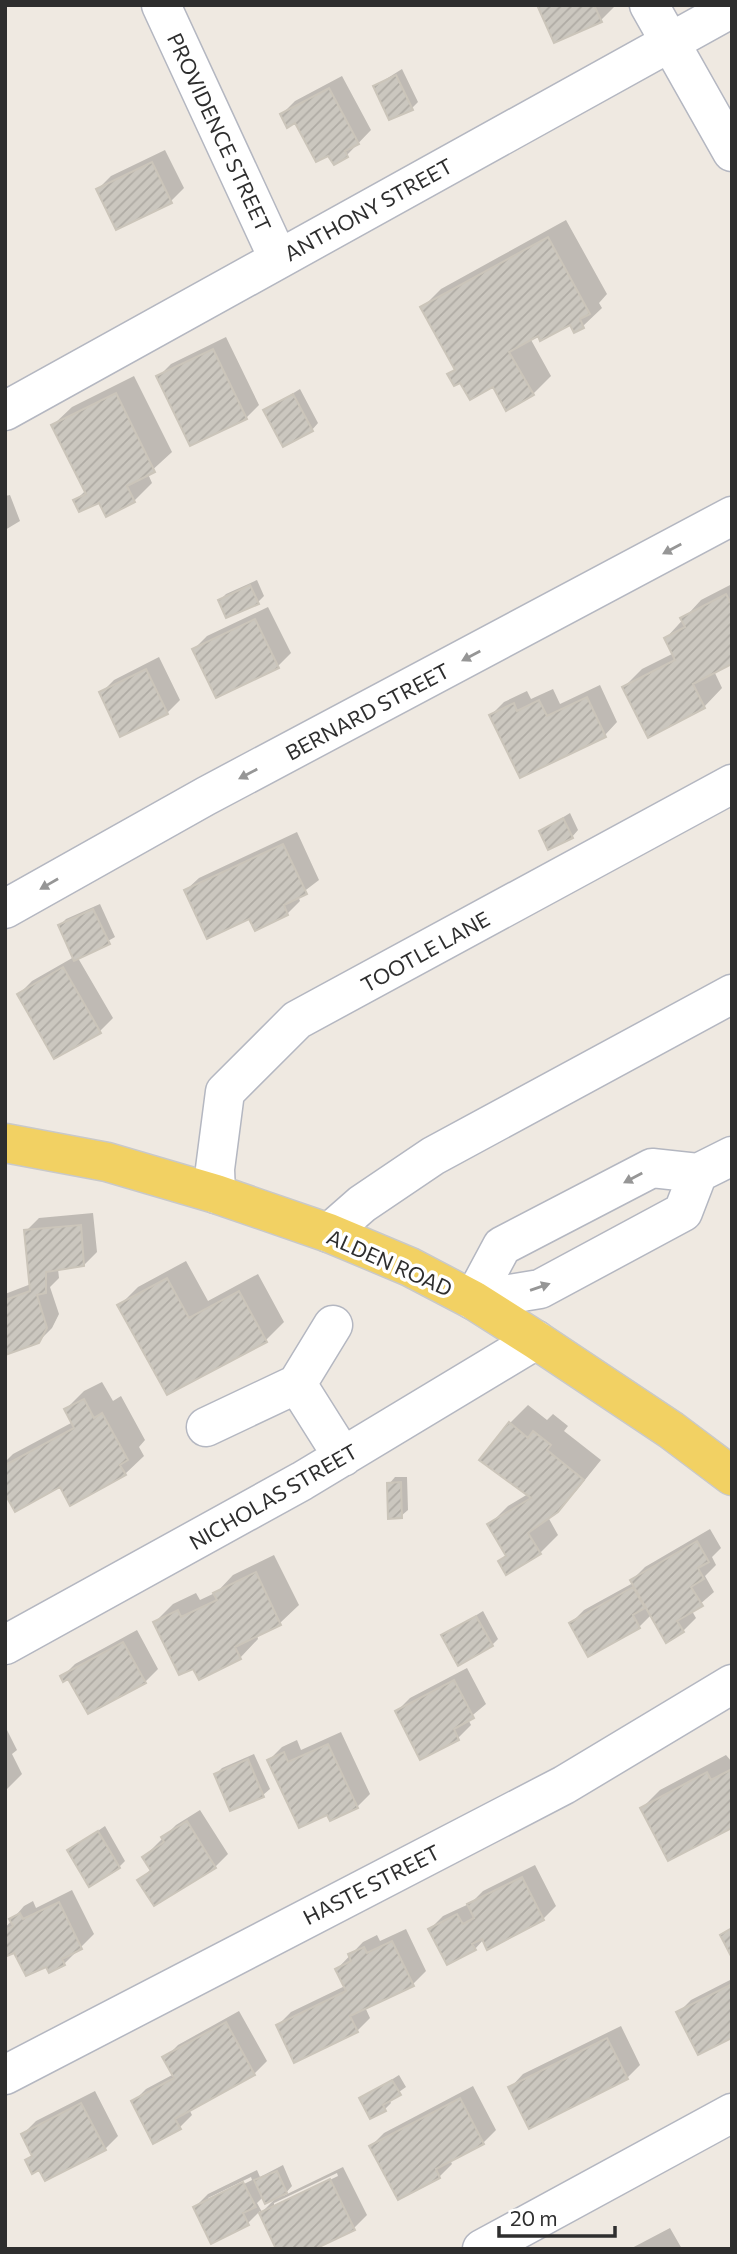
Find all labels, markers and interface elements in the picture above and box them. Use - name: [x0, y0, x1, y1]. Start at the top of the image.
- street label: PROVIDENCE STREET: [163, 29, 277, 235]
- street label: ANTHONY STREET: [280, 152, 456, 266]
- one-way arrow: [662, 543, 682, 555]
- one-way arrow: [461, 650, 481, 662]
- street label: BERNARD STREET: [281, 657, 453, 765]
- one-way arrow: [238, 768, 258, 779]
- one-way arrow: [40, 878, 59, 890]
- street label: TOOTLE LANE: [356, 905, 494, 997]
- one-way arrow: [622, 1172, 642, 1184]
- street label: ALDEN ROAD: [323, 1223, 457, 1301]
- one-way arrow: [529, 1281, 550, 1292]
- street label: NICHOLAS STREET: [185, 1438, 361, 1554]
- street label: HASTE STREET: [298, 1839, 444, 1929]
- scale bar: [499, 2194, 614, 2238]
- text: 20 m: [510, 2205, 558, 2230]

